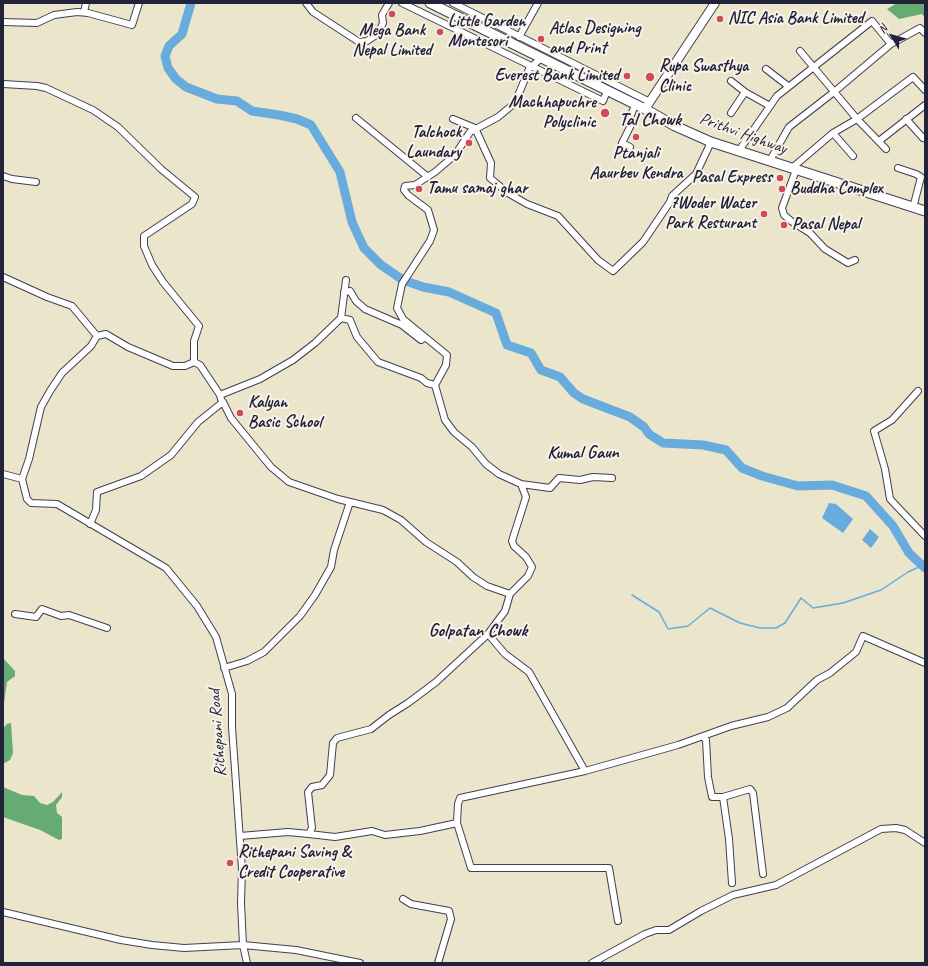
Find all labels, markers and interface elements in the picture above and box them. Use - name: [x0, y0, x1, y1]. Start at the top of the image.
- marker: Mega Bank Nepal Limited: [387, 9, 397, 19]
- place label: NIC Asia Bank Limited: [728, 9, 863, 29]
- place label: Little Garden Montesori: [448, 12, 525, 52]
- marker: NIC Asia Bank Limited: [715, 14, 725, 24]
- north arrow: [872, 16, 912, 56]
- place label: Atlas Designing and Print: [549, 19, 640, 59]
- place label: Mega Bank Nepal Limited: [353, 21, 431, 61]
- text: N: [875, 22, 890, 36]
- marker: Little Garden Montesori: [435, 27, 445, 37]
- marker: Atlas Designing and Print: [536, 34, 546, 44]
- place label: Rupa Swasthya Clinic: [659, 57, 748, 97]
- place label: Everest Bank Limited: [495, 66, 619, 86]
- marker: Everest Bank Limited: [622, 71, 632, 81]
- marker: Rupa Swasthya Clinic: [644, 71, 656, 83]
- place label: Machhapuchre Polyclinic: [509, 93, 596, 133]
- marker: Machhapuchre Polyclinic: [599, 107, 611, 119]
- district label: Tal Chowk: [619, 109, 681, 131]
- street label: Prithvi Highway: [696, 109, 790, 159]
- place label: Talchock Laundary: [406, 123, 461, 163]
- marker: Ptanjali Aaurbev Kendra: [631, 132, 641, 142]
- marker: Talchock Laundary: [464, 138, 474, 148]
- place label: Ptanjali Aaurbev Kendra: [589, 144, 683, 184]
- place label: Pasal Express: [692, 168, 772, 188]
- marker: Pasal Express: [775, 173, 785, 183]
- place label: Tamu samaj ghar: [427, 179, 527, 199]
- place label: Buddha Complex: [790, 179, 883, 199]
- marker: Tamu samaj ghar: [414, 184, 424, 194]
- marker: Buddha Complex: [777, 184, 787, 194]
- place label: 7Woder Water Park Resturant: [665, 194, 756, 234]
- marker: 7Woder Water Park Resturant: [759, 209, 769, 219]
- place label: Pasal Nepal: [792, 215, 860, 235]
- marker: Pasal Nepal: [779, 220, 789, 230]
- place label: Kalyan Basic School: [248, 393, 321, 433]
- marker: Kalyan Basic School: [235, 408, 245, 418]
- district label: Kumal Gaun: [547, 442, 619, 464]
- district label: Golpatan Chowk: [429, 620, 527, 642]
- street label: Rithepani Road: [205, 688, 231, 778]
- place label: Rithepani Saving & Credit Cooperative: [238, 843, 351, 883]
- marker: Rithepani Saving & Credit Cooperative: [225, 858, 235, 868]

